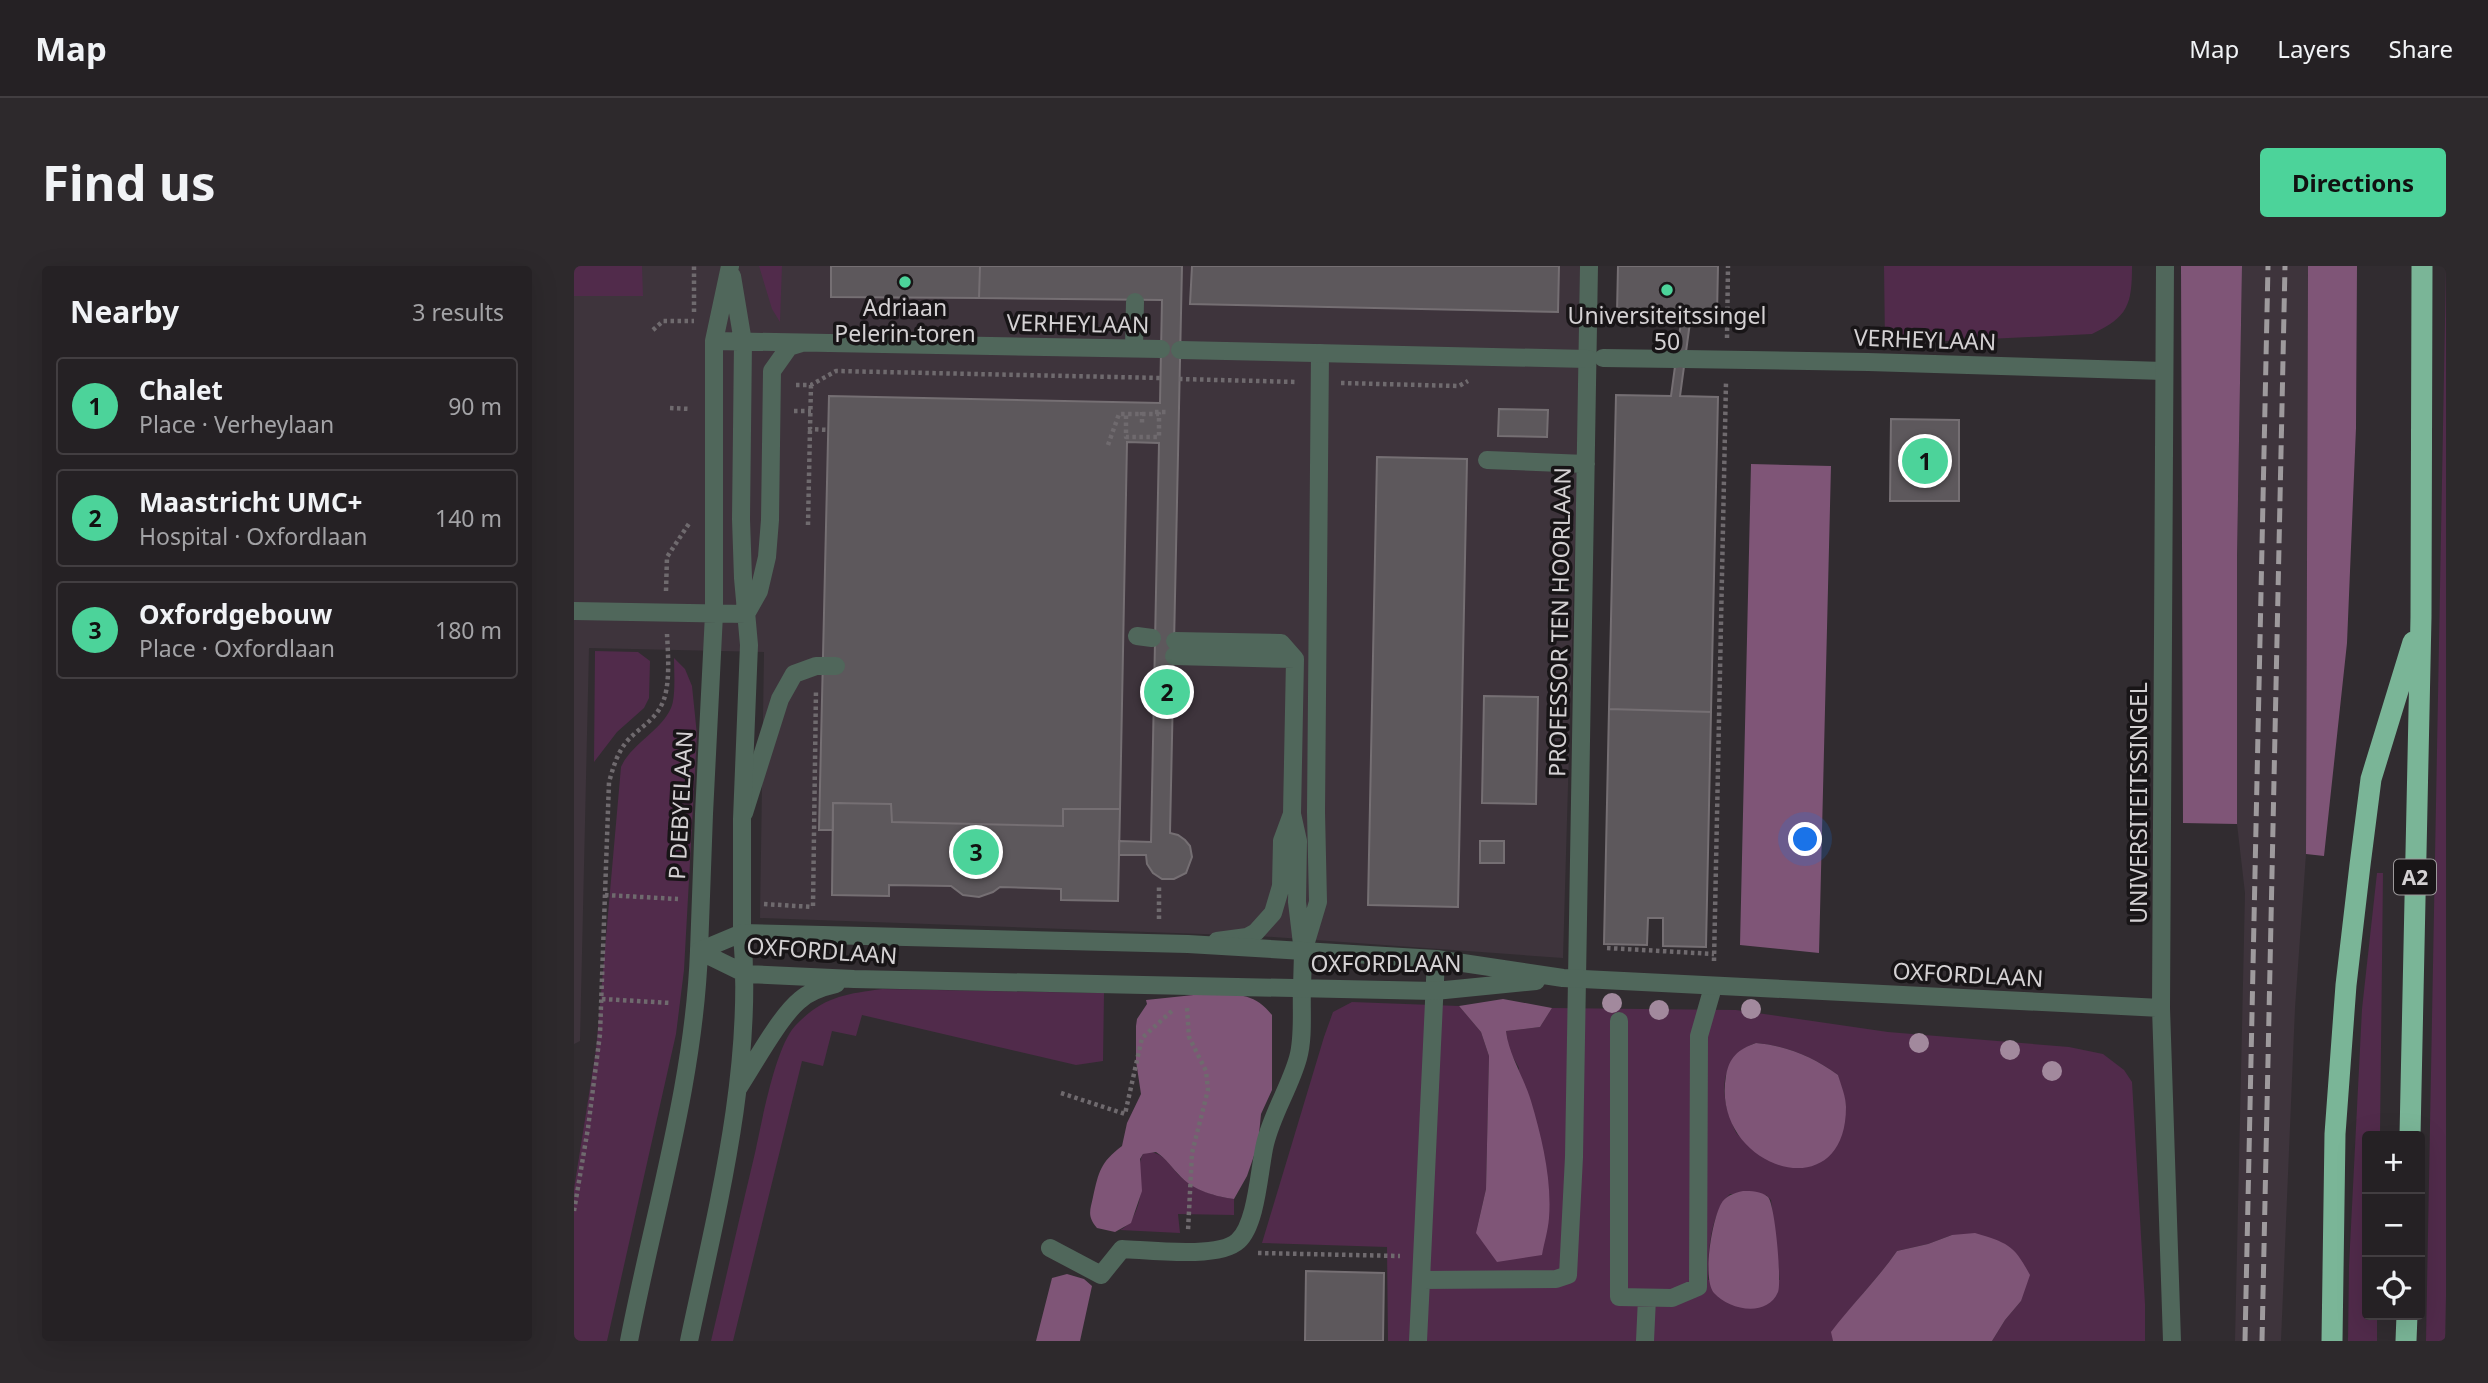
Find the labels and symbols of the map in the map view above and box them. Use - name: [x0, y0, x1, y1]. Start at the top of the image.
- marker: Adriaan Pelerin-toren: [897, 274, 913, 290]
- marker: Universiteitssingel 50: [1659, 282, 1675, 298]
- place label: Adriaan Pelerin-toren: [834, 291, 976, 349]
- place label: Universiteitssingel 50: [1568, 299, 1766, 357]
- street label: VERHEYLAAN: [1006, 306, 1150, 340]
- street label: VERHEYLAAN: [1853, 321, 1997, 357]
- pin: 1: [1902, 435, 1948, 487]
- street label: PROFESSOR TEN HOORLAAN: [1540, 467, 1578, 777]
- pin: 2: [1144, 666, 1190, 718]
- street label: UNIVERSITEITSSINGEL: [2122, 682, 2154, 924]
- street label: P DEBYELAAN: [660, 730, 700, 880]
- your location: [1788, 822, 1822, 856]
- pin: 3: [953, 826, 999, 878]
- road number: A2: [2394, 860, 2436, 894]
- street label: OXFORDLAAN: [746, 929, 898, 971]
- street label: OXFORDLAAN: [1311, 947, 1461, 979]
- street label: OXFORDLAAN: [1892, 954, 2044, 994]

